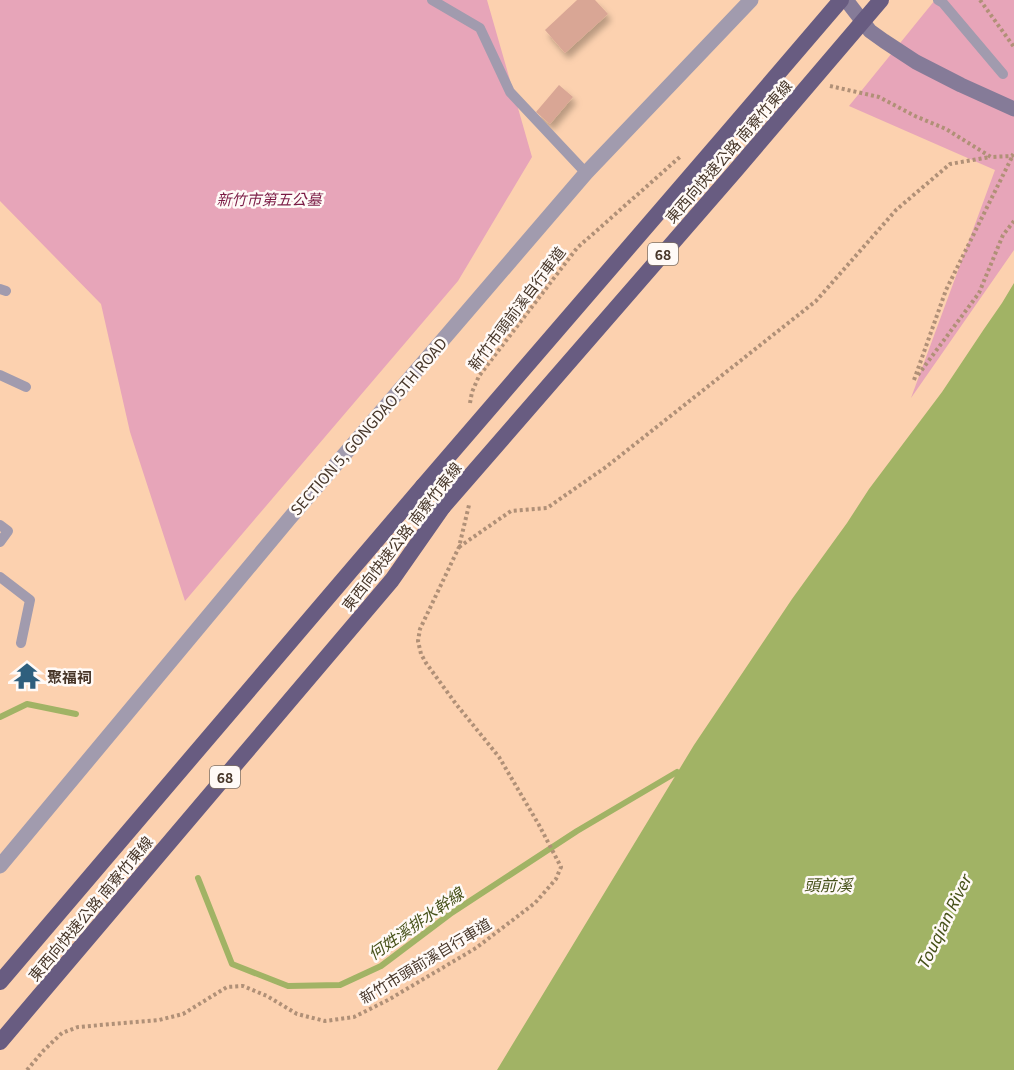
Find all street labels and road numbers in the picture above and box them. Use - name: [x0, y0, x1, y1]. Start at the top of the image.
- street label: 東西向快速公路 南寮竹東線: [660, 75, 796, 227]
- street label: 新竹市頭前溪自行車道: [462, 242, 570, 374]
- road number: 68: [648, 243, 678, 265]
- street label: SECTION 5, GONGDAO 5TH ROAD: [285, 333, 451, 519]
- street label: 東西向快速公路 南寮竹東線: [336, 457, 466, 615]
- road number: 68: [210, 766, 240, 788]
- street label: 東西向快速公路 南寮竹東線: [23, 831, 157, 985]
- street label: 新竹市頭前溪自行車道: [355, 912, 495, 1008]

